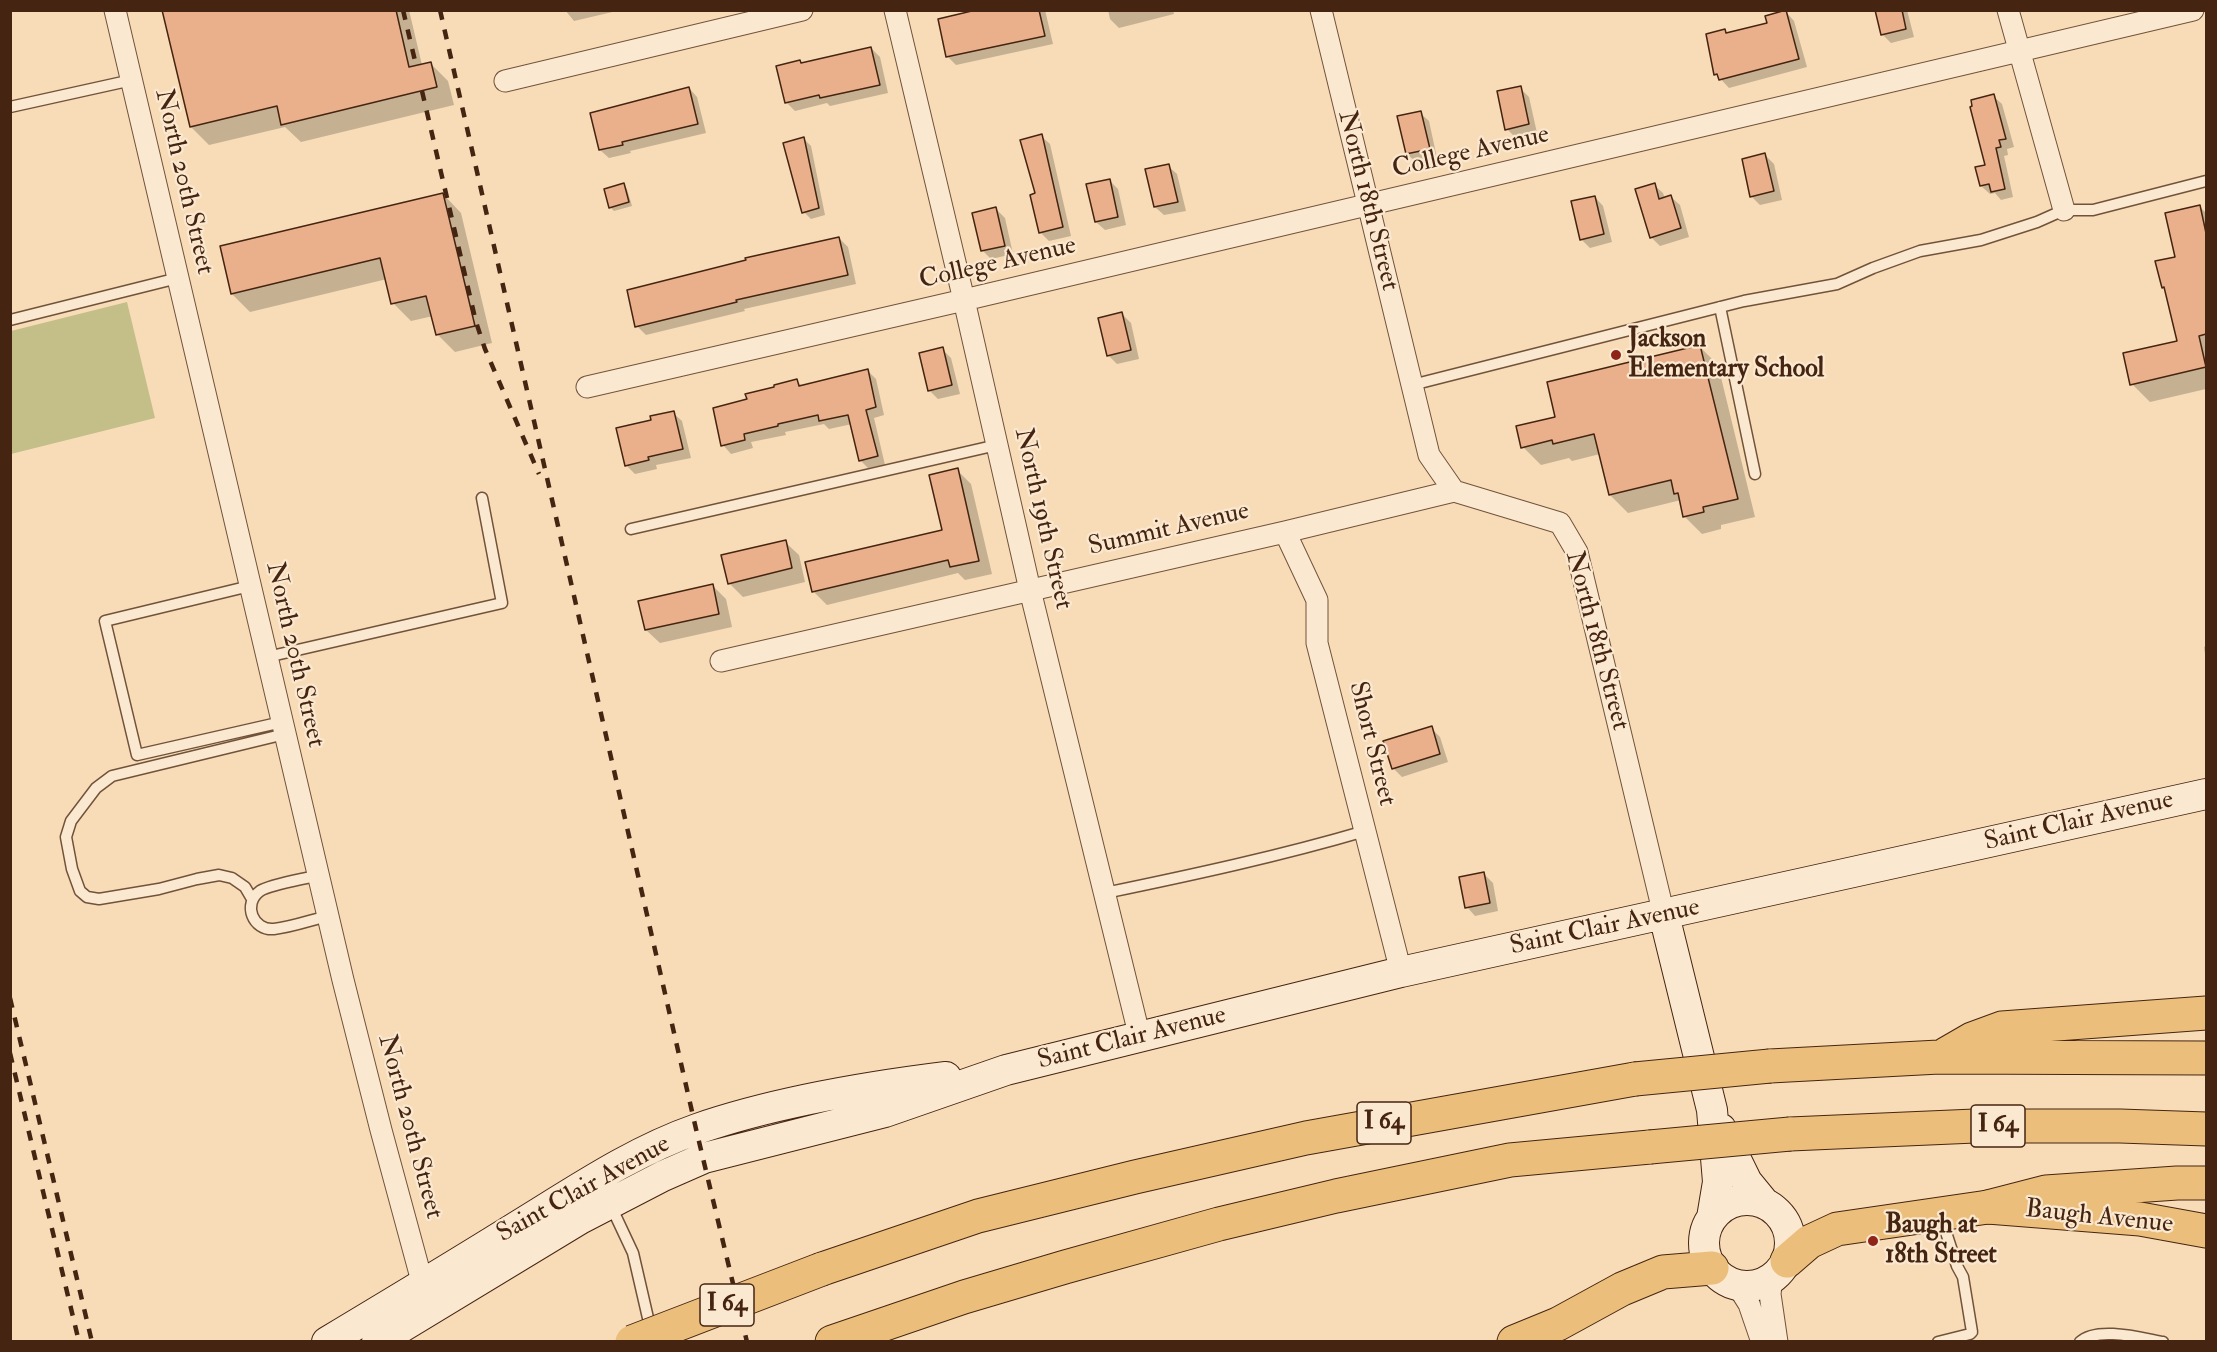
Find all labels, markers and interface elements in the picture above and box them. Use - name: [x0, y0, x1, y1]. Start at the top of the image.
- street label: North 20th Street: [147, 86, 219, 278]
- street label: North 18th Street: [1330, 108, 1404, 294]
- street label: College Avenue: [1390, 120, 1552, 186]
- street label: College Avenue: [917, 231, 1079, 297]
- place label: Jackson Elementary School: [1628, 324, 1824, 386]
- marker: Jackson Elementary School: [1609, 348, 1623, 362]
- street label: North 19th Street: [1006, 425, 1078, 613]
- street label: Summit Avenue: [1086, 496, 1252, 564]
- street label: North 18th Street: [1557, 548, 1635, 734]
- street label: North 20th Street: [258, 559, 330, 751]
- street label: Short Street: [1341, 679, 1401, 809]
- street label: Saint Clair Avenue: [1981, 785, 2177, 859]
- street label: Saint Clair Avenue: [1507, 893, 1703, 963]
- street label: Saint Clair Avenue: [1035, 1001, 1229, 1077]
- street label: North 20th Street: [369, 1032, 449, 1222]
- road number: I 64: [1357, 1102, 1411, 1144]
- road number: I 64: [1971, 1105, 2025, 1147]
- street label: Saint Clair Avenue: [492, 1130, 676, 1250]
- street label: Baugh Avenue: [2024, 1195, 2174, 1241]
- place label: Baugh at 18th Street: [1885, 1210, 1997, 1272]
- marker: Baugh at 18th Street: [1866, 1234, 1880, 1248]
- road number: I 64: [700, 1284, 754, 1326]

